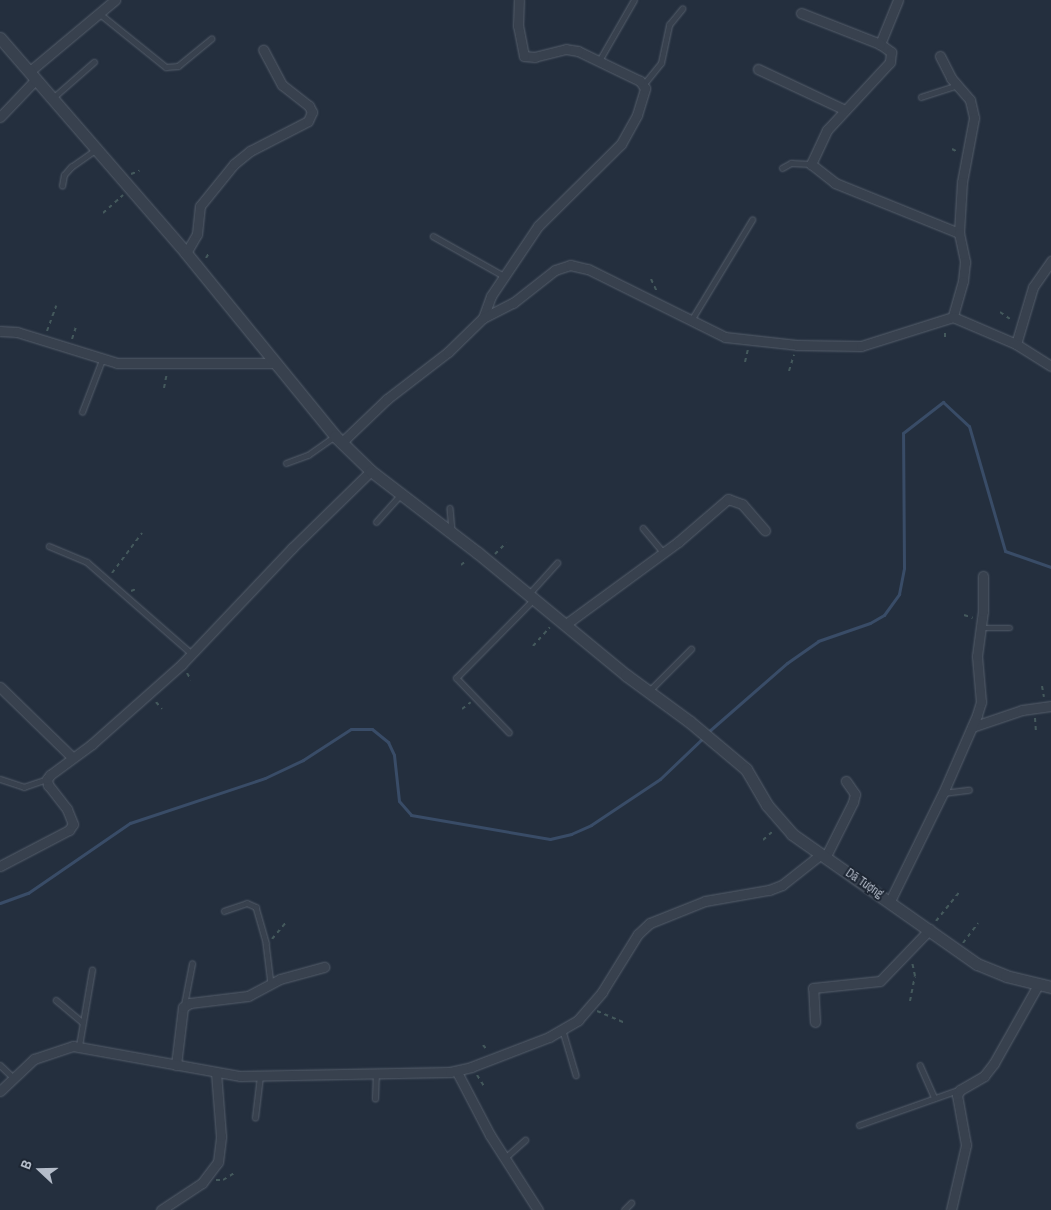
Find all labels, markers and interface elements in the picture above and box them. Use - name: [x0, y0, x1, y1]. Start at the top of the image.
- street label: Dã Tượng: [842, 866, 886, 902]
- north arrow: [15, 1145, 65, 1195]
- text: B: [16, 1158, 36, 1172]

